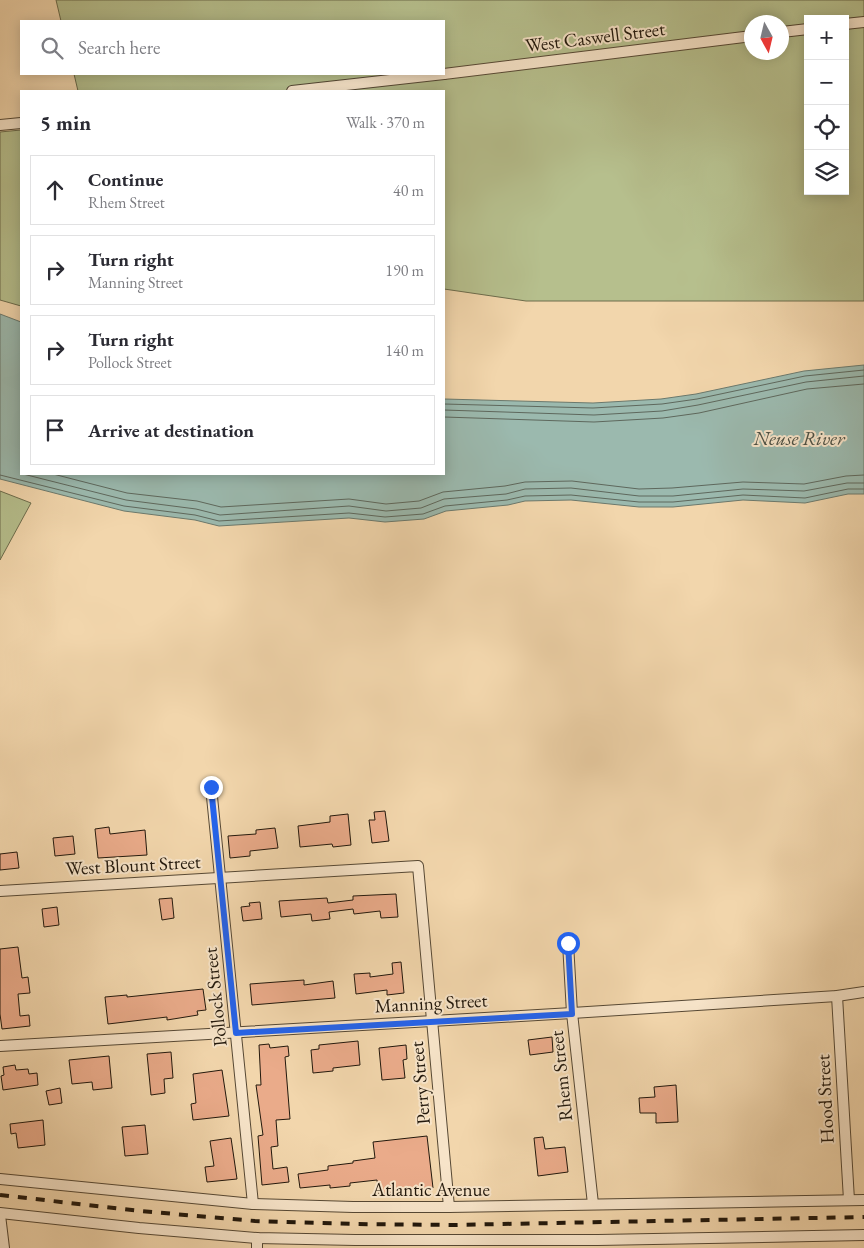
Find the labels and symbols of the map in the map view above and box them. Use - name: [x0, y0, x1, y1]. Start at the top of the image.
- north arrow: [744, 15, 789, 60]
- street label: West Caswell Street: [524, 16, 666, 58]
- water label: Neuse River: [753, 425, 846, 451]
- route end: [200, 776, 223, 799]
- street label: West Blount Street: [65, 849, 201, 881]
- route start: [557, 932, 580, 955]
- street label: Pollock Street: [197, 946, 233, 1048]
- street label: Manning Street: [374, 988, 488, 1018]
- street label: Rhem Street: [544, 1029, 578, 1123]
- street label: Perry Street: [404, 1040, 436, 1126]
- street label: Hood Street: [810, 1054, 840, 1144]
- street label: Atlantic Avenue: [371, 1177, 490, 1202]

